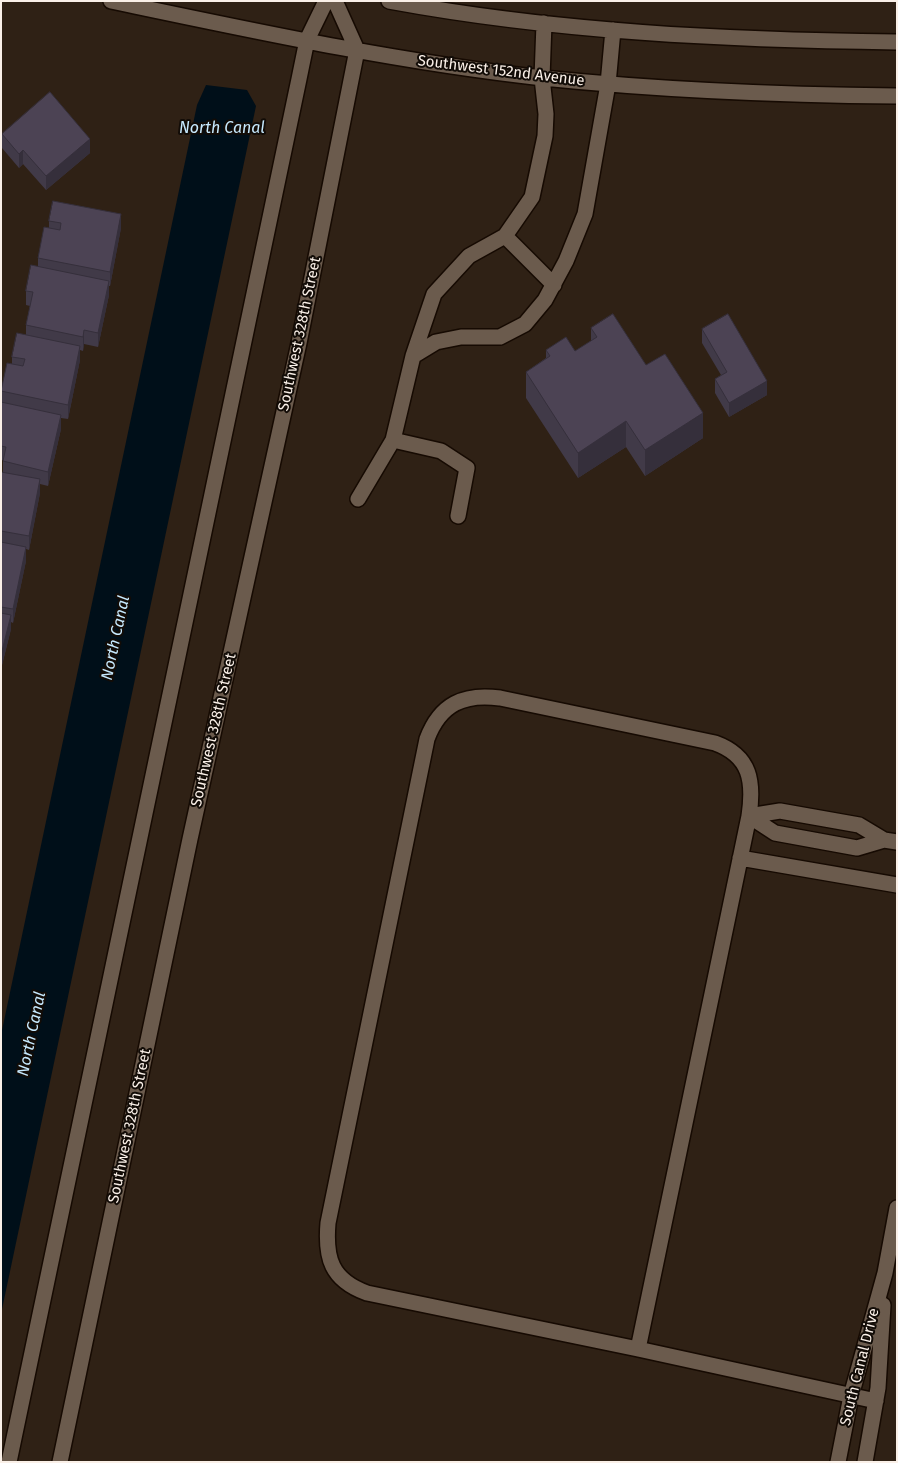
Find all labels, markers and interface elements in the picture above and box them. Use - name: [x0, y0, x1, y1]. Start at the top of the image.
- street label: Southwest 152nd Avenue: [417, 52, 585, 90]
- water label: North Canal: [179, 119, 265, 139]
- street label: Southwest 328th Street: [275, 255, 325, 413]
- water label: North Canal: [98, 594, 134, 682]
- street label: Southwest 328th Street: [188, 651, 240, 809]
- water label: North Canal: [14, 990, 50, 1078]
- street label: Southwest 328th Street: [105, 1047, 155, 1205]
- street label: South Canal Drive: [837, 1306, 883, 1428]

